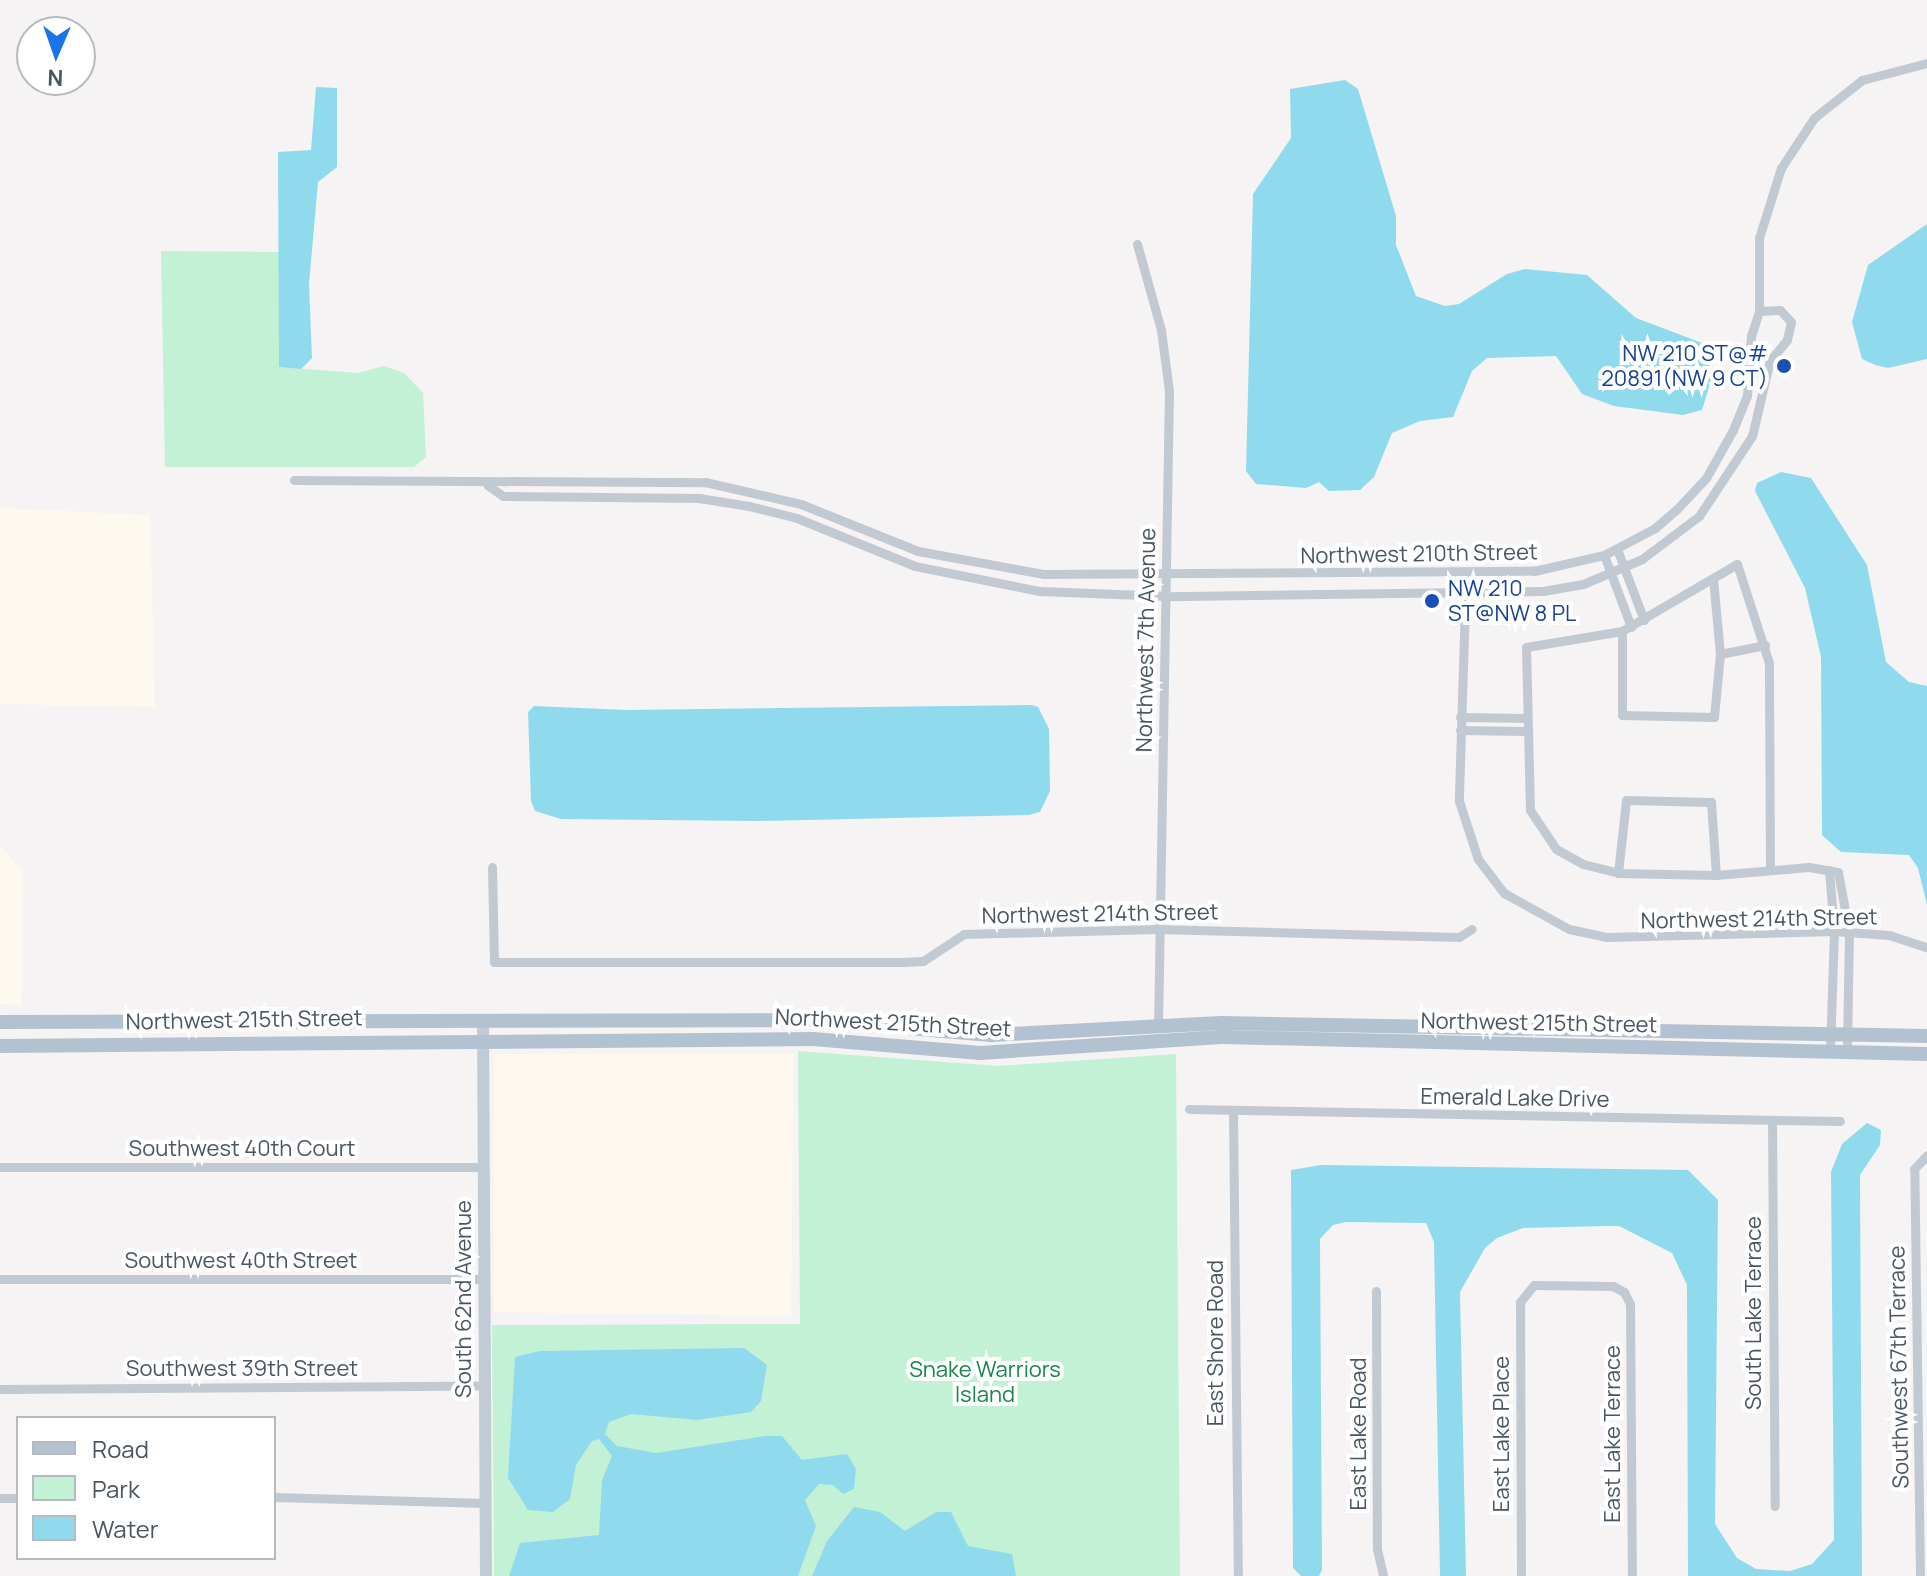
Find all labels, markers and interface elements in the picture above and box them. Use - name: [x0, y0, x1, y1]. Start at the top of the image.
- north arrow: [16, 16, 96, 96]
- text: N: [47, 63, 64, 93]
- place label: NW 210 ST@# 20891(NW 9 CT): [1601, 340, 1768, 392]
- marker: NW 210 ST@# 20891(NW 9 CT): [1775, 357, 1793, 375]
- street label: Northwest 7th Avenue: [1131, 527, 1161, 753]
- street label: Northwest 210th Street: [1300, 539, 1538, 569]
- place label: NW 210 ST@NW 8 PL: [1448, 575, 1576, 626]
- marker: NW 210 ST@NW 8 PL: [1423, 592, 1441, 610]
- street label: Northwest 214th Street: [981, 899, 1219, 929]
- street label: Northwest 214th Street: [1640, 904, 1878, 934]
- street label: Northwest 215th Street: [774, 1004, 1012, 1042]
- street label: Northwest 215th Street: [125, 1005, 363, 1035]
- street label: Northwest 215th Street: [1420, 1008, 1658, 1038]
- street label: Emerald Lake Drive: [1420, 1083, 1610, 1113]
- street label: Southwest 40th Court: [129, 1136, 355, 1162]
- street label: South 62nd Avenue: [451, 1200, 477, 1398]
- street label: South Lake Terrace: [1741, 1216, 1767, 1410]
- street label: Southwest 67th Terrace: [1884, 1245, 1914, 1489]
- street label: Southwest 40th Street: [125, 1248, 357, 1274]
- street label: East Shore Road: [1203, 1260, 1229, 1426]
- street label: East Lake Terrace: [1600, 1345, 1626, 1523]
- street label: Southwest 39th Street: [126, 1356, 358, 1382]
- park label: Snake Warriors Island: [909, 1356, 1061, 1408]
- street label: East Lake Place: [1489, 1356, 1515, 1512]
- street label: East Lake Road: [1346, 1357, 1372, 1511]
- legend: [16, 1416, 276, 1560]
- text: Road: [92, 1432, 149, 1465]
- text: Park: [92, 1472, 140, 1505]
- text: Water: [92, 1512, 159, 1545]

